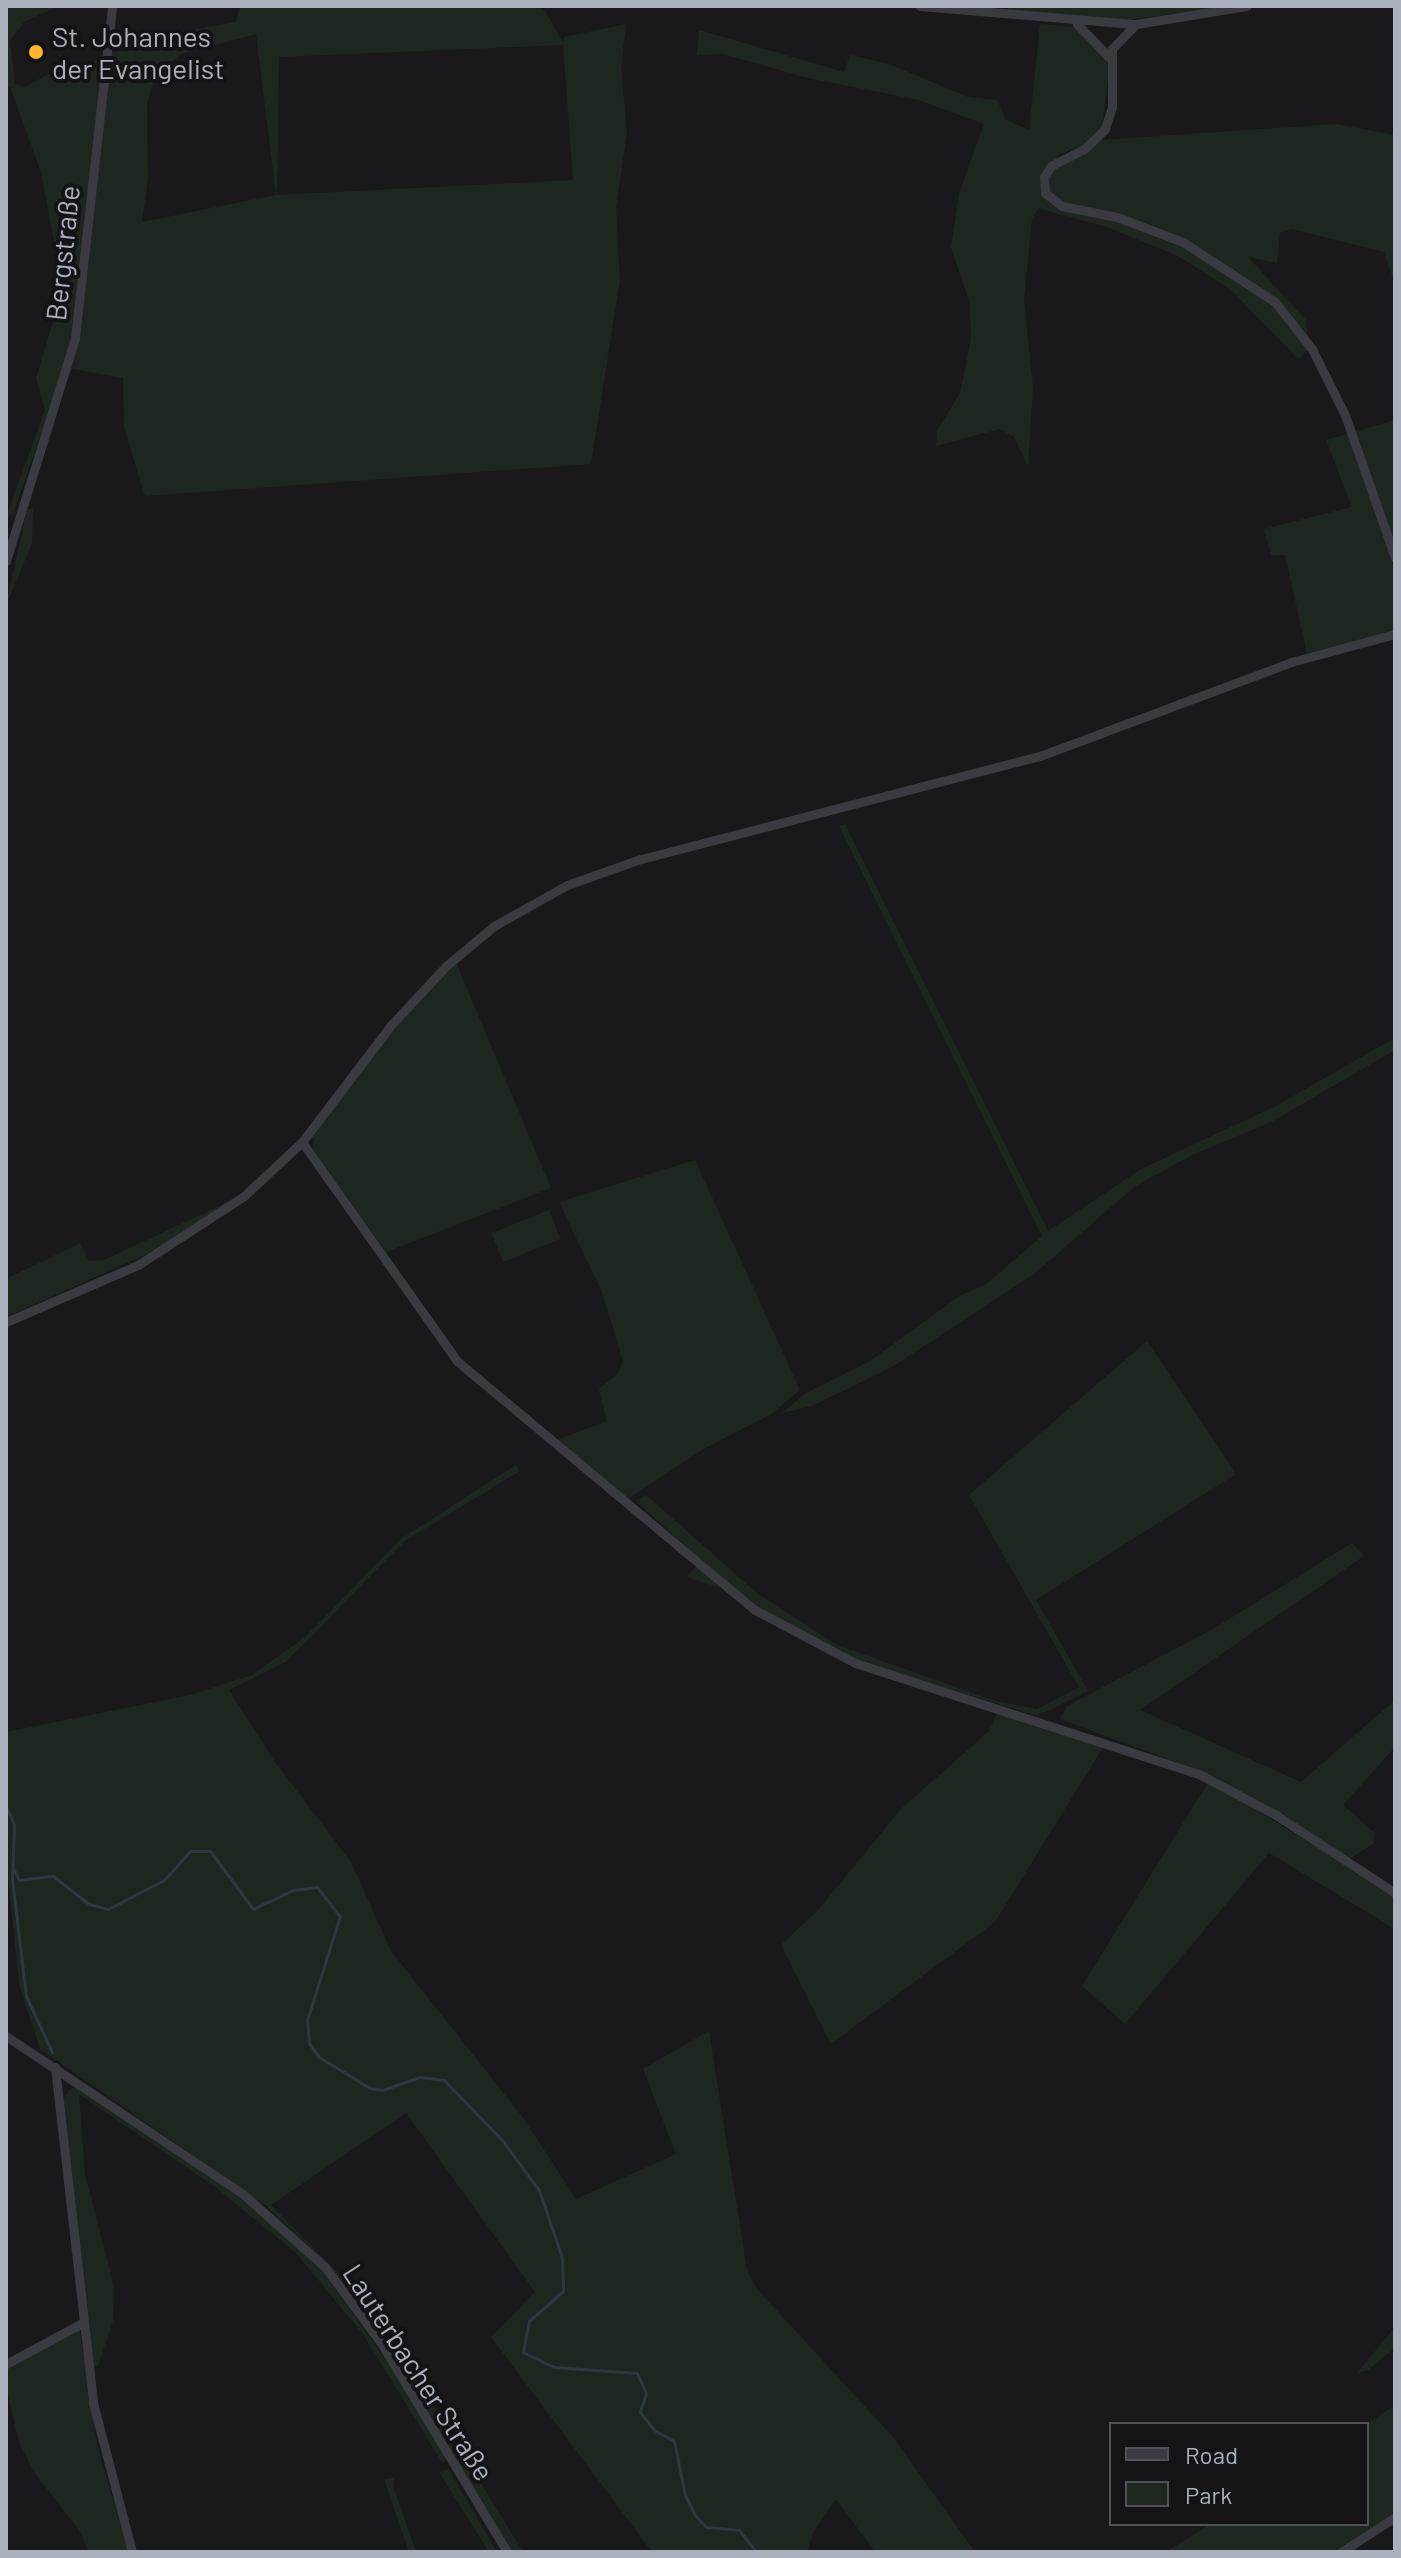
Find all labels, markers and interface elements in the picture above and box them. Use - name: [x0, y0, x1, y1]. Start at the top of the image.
- place label: St. Johannes der Evangelist: [52, 19, 224, 85]
- marker: St. Johannes der Evangelist: [27, 43, 45, 61]
- street label: Bergstraße: [38, 184, 86, 322]
- street label: Lauterbacher Straße: [336, 2257, 502, 2487]
- legend: [1109, 2422, 1369, 2526]
- text: Road: [1185, 2440, 1238, 2469]
- text: Park: [1185, 2480, 1232, 2509]

